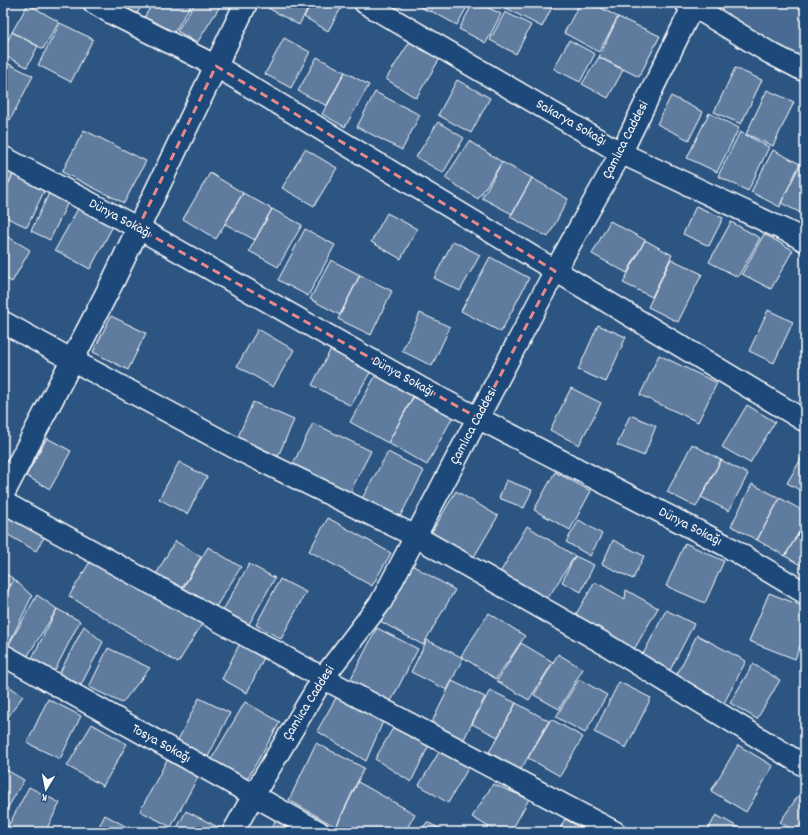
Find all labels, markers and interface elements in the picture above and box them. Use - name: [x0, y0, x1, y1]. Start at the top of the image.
- street label: Sakarya Sokağı: [532, 95, 610, 151]
- street label: Çamlıca Caddesi: [598, 97, 654, 183]
- street label: Dünya Sokağı: [85, 194, 155, 244]
- street label: Dünya Sokağı: [368, 352, 438, 402]
- street label: Çamlıca Caddesi: [445, 383, 503, 468]
- street label: Dünya Sokağı: [655, 503, 725, 551]
- street label: Çamlıca Caddesi: [278, 661, 340, 744]
- street label: Tosya Sokağı: [128, 719, 194, 769]
- north arrow: [26, 769, 66, 809]
- text: K: [41, 789, 49, 805]

